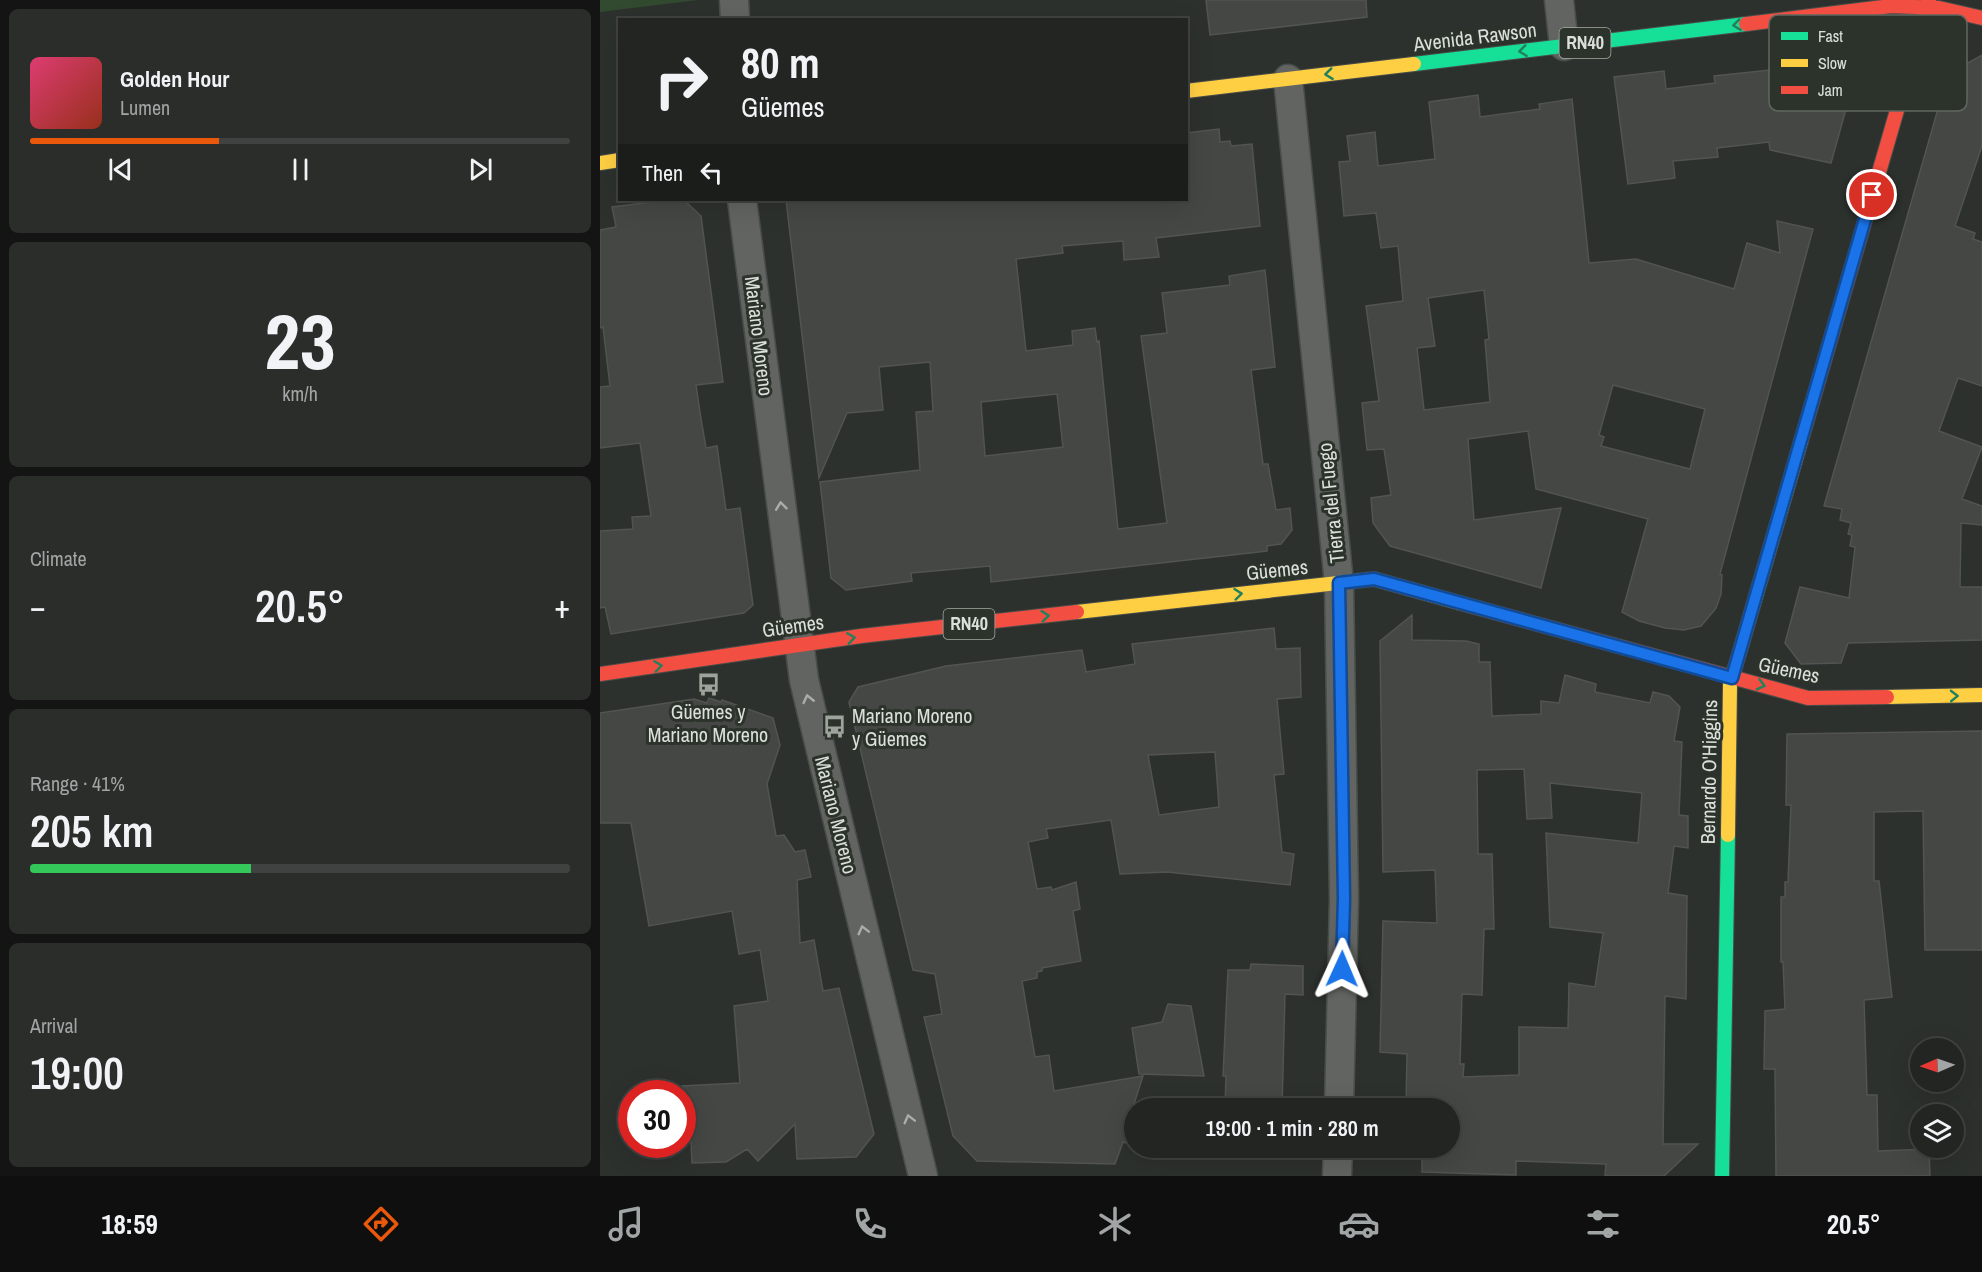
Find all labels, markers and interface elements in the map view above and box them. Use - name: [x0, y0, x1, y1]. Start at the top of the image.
- legend: [1769, 15, 1967, 111]
- street label: Avenida Rawson: [1411, 16, 1538, 58]
- one-way arrow: [1733, 19, 1742, 31]
- text: Fast: [1818, 25, 1843, 47]
- road number: RN40: [1560, 28, 1610, 58]
- text: 80 m: [741, 35, 820, 91]
- icon: right: [642, 42, 720, 120]
- one-way arrow: [1518, 44, 1527, 57]
- text: Slow: [1818, 52, 1847, 74]
- text: Golden Hour: [120, 64, 229, 94]
- one-way arrow: [1324, 67, 1334, 80]
- text: Jam: [1818, 79, 1843, 101]
- text: Güemes: [741, 89, 825, 125]
- text: Lumen: [120, 94, 170, 121]
- icon: previous: [104, 153, 137, 186]
- icon: pause: [284, 153, 317, 186]
- icon: next: [464, 153, 497, 186]
- icon: left: [695, 156, 728, 189]
- text: Then: [642, 158, 683, 188]
- pin: [1846, 169, 1897, 220]
- icon: arrive: [1855, 178, 1888, 211]
- street label: Mariano Moreno: [739, 275, 780, 397]
- text: 23: [264, 288, 336, 393]
- text: km/h: [282, 380, 318, 407]
- street label: Tierra del Fuego: [1311, 442, 1350, 565]
- one-way arrow: [776, 501, 788, 511]
- text: Climate: [30, 545, 87, 572]
- street label: Güemes: [1245, 553, 1309, 586]
- text: 20.5°: [255, 575, 345, 636]
- text: −: [30, 584, 46, 628]
- text: +: [554, 584, 570, 628]
- one-way arrow: [1234, 588, 1243, 601]
- street label: Güemes: [760, 608, 825, 643]
- road number: RN40: [944, 609, 994, 639]
- one-way arrow: [1040, 610, 1049, 622]
- one-way arrow: [846, 632, 855, 644]
- street label: Güemes: [1756, 650, 1822, 689]
- one-way arrow: [653, 660, 662, 672]
- bus stop icon: Güemes y Mariano Moreno: [695, 671, 721, 697]
- one-way arrow: [1756, 678, 1766, 691]
- one-way arrow: [1950, 689, 1959, 702]
- one-way arrow: [802, 694, 815, 704]
- place label: Güemes y Mariano Moreno: [648, 698, 768, 748]
- street label: Bernardo O'Higgins: [1694, 700, 1723, 844]
- place label: Mariano Moreno y Güemes: [852, 702, 972, 752]
- bus stop icon: Mariano Moreno y Güemes: [821, 714, 847, 740]
- street label: Mariano Moreno: [809, 753, 864, 877]
- text: Range · 41%: [30, 770, 125, 797]
- text: 205 km: [30, 800, 154, 861]
- one-way arrow: [858, 925, 871, 935]
- position arrow: [1310, 937, 1374, 1001]
- text: Arrival: [30, 1012, 77, 1039]
- north arrow: [1910, 1038, 1964, 1092]
- map controls: [1910, 1038, 1964, 1158]
- text: 19:00: [30, 1042, 124, 1103]
- speed limit sign: 30: [618, 1080, 696, 1158]
- button: layers: [1910, 1104, 1964, 1158]
- text: 19:00 · 1 min · 280 m: [1205, 1113, 1379, 1143]
- one-way arrow: [904, 1114, 917, 1124]
- icon: directions: [360, 1203, 402, 1245]
- icon: music: [605, 1203, 647, 1245]
- icon: phone: [849, 1203, 891, 1245]
- icon: climate: [1094, 1203, 1136, 1245]
- icon: car: [1338, 1203, 1380, 1245]
- icon: filters: [1582, 1203, 1624, 1245]
- text: 18:59: [101, 1206, 158, 1242]
- text: 20.5°: [1827, 1206, 1881, 1242]

